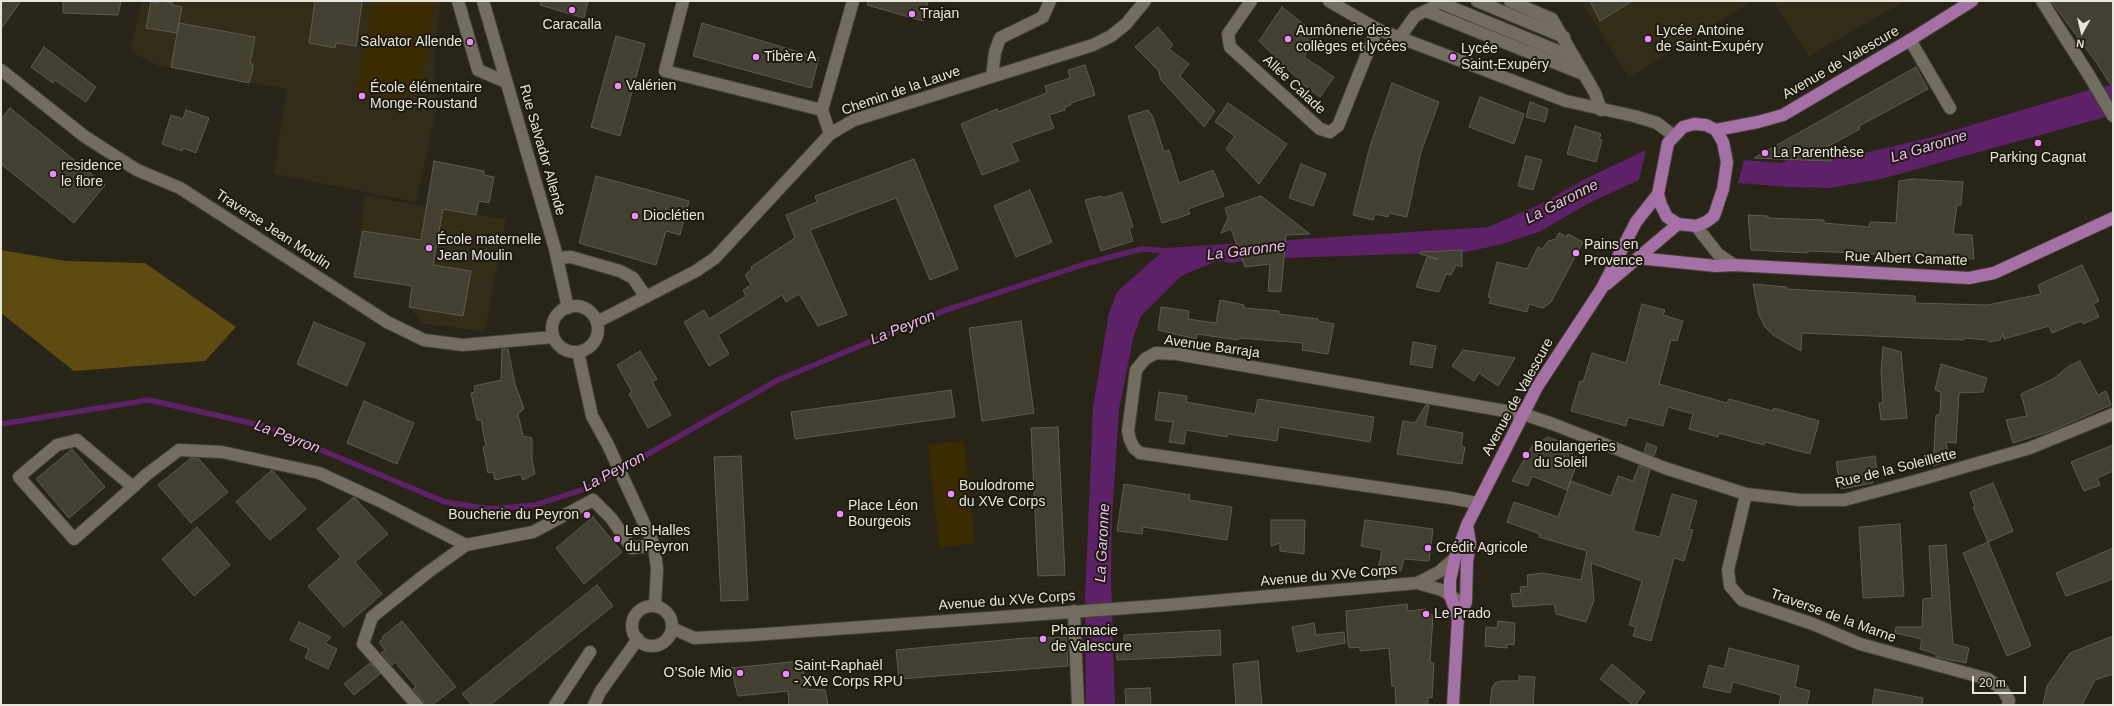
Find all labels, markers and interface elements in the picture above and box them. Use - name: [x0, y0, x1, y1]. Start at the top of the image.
- marker: Caracalla: [567, 5, 577, 15]
- place label: Trajan: [920, 6, 959, 22]
- marker: Trajan: [907, 9, 917, 19]
- north arrow: [2062, 12, 2102, 52]
- place label: Caracalla: [542, 17, 602, 33]
- place label: Aumônerie des collèges et lycées: [1296, 23, 1407, 56]
- place label: Lycée Antoine de Saint-Exupéry: [1656, 23, 1763, 56]
- street label: Avenue de Valescure: [1780, 23, 1902, 103]
- place label: Salvator Allende: [360, 34, 462, 50]
- marker: Aumônerie des collèges et lycées: [1283, 34, 1293, 44]
- marker: Lycée Antoine de Saint-Exupéry: [1643, 34, 1653, 44]
- marker: Salvator Allende: [465, 37, 475, 47]
- text: N: [2076, 37, 2085, 50]
- place label: Lycée Saint-Exupéry: [1461, 41, 1549, 74]
- place label: Tibère A: [764, 49, 816, 65]
- marker: Tibère A: [751, 52, 761, 62]
- street label: Allée Calade: [1259, 52, 1329, 118]
- marker: Lycée Saint-Exupéry: [1448, 52, 1458, 62]
- street label: Chemin de la Lauve: [839, 63, 963, 119]
- place label: Valérien: [626, 78, 676, 94]
- place label: École élémentaire Monge-Roustand: [370, 80, 482, 112]
- marker: Valérien: [613, 81, 623, 91]
- street label: Rue Salvador Allende: [515, 83, 569, 217]
- marker: École élémentaire Monge-Roustand: [357, 91, 367, 101]
- water label: La Garonne: [1888, 127, 1970, 167]
- marker: Parking Cagnat: [2033, 138, 2043, 148]
- place label: La Parenthèse: [1773, 145, 1864, 161]
- marker: La Parenthèse: [1760, 148, 1770, 158]
- place label: Parking Cagnat: [1990, 150, 2086, 166]
- place label: residence le flore: [61, 158, 122, 190]
- marker: residence le flore: [48, 169, 58, 179]
- water label: La Garonne: [1523, 176, 1601, 228]
- street label: Traverse Jean Moulin: [212, 186, 334, 274]
- place label: Dioclétien: [643, 208, 704, 224]
- marker: Dioclétien: [630, 211, 640, 221]
- place label: École maternelle Jean Moulin: [437, 232, 541, 264]
- water label: La Garonne: [1206, 237, 1286, 265]
- place label: Pains en Provence: [1584, 237, 1643, 270]
- marker: École maternelle Jean Moulin: [424, 243, 434, 253]
- marker: Pains en Provence: [1571, 248, 1581, 258]
- street label: Rue Albert Camatte: [1844, 248, 1968, 270]
- water label: La Peyron: [868, 307, 938, 349]
- street label: Avenue Barraja: [1163, 332, 1261, 362]
- street label: Avenue de Valescure: [1479, 335, 1557, 459]
- water label: La Peyron: [252, 416, 322, 458]
- place label: Boulangeries du Soleil: [1534, 439, 1616, 472]
- street label: Rue de la Soleillette: [1834, 446, 1958, 492]
- water label: La Peyron: [580, 448, 648, 496]
- marker: Boulangeries du Soleil: [1521, 450, 1531, 460]
- place label: Boulodrome du XVe Corps: [959, 478, 1045, 510]
- marker: Boulodrome du XVe Corps: [946, 489, 956, 499]
- place label: Place Léon Bourgeois: [848, 498, 918, 530]
- water label: La Garonne: [1092, 503, 1114, 583]
- place label: Boucherie du Peyron: [448, 507, 579, 523]
- marker: Place Léon Bourgeois: [835, 509, 845, 519]
- marker: Boucherie du Peyron: [582, 510, 592, 520]
- place label: Les Halles du Peyron: [625, 523, 690, 556]
- marker: Les Halles du Peyron: [612, 534, 622, 544]
- place label: Crédit Agricole: [1436, 540, 1528, 556]
- marker: Crédit Agricole: [1423, 543, 1433, 553]
- street label: Avenue du XVe Corps: [1260, 562, 1398, 590]
- street label: Traverse de la Marne: [1768, 585, 1898, 647]
- street label: Avenue du XVe Corps: [938, 588, 1076, 614]
- place label: Le Prado: [1434, 606, 1491, 622]
- marker: Le Prado: [1421, 609, 1431, 619]
- place label: Pharmacie de Valescure: [1051, 623, 1132, 656]
- marker: Pharmacie de Valescure: [1038, 634, 1048, 644]
- place label: Saint-Raphaël - XVe Corps RPU: [794, 658, 903, 690]
- place label: O’Sole Mio: [664, 665, 732, 681]
- marker: O’Sole Mio: [735, 668, 745, 678]
- scale bar: [1974, 668, 2028, 694]
- marker: Saint-Raphaël - XVe Corps RPU: [781, 669, 791, 679]
- text: 20 m: [1979, 676, 2006, 690]

